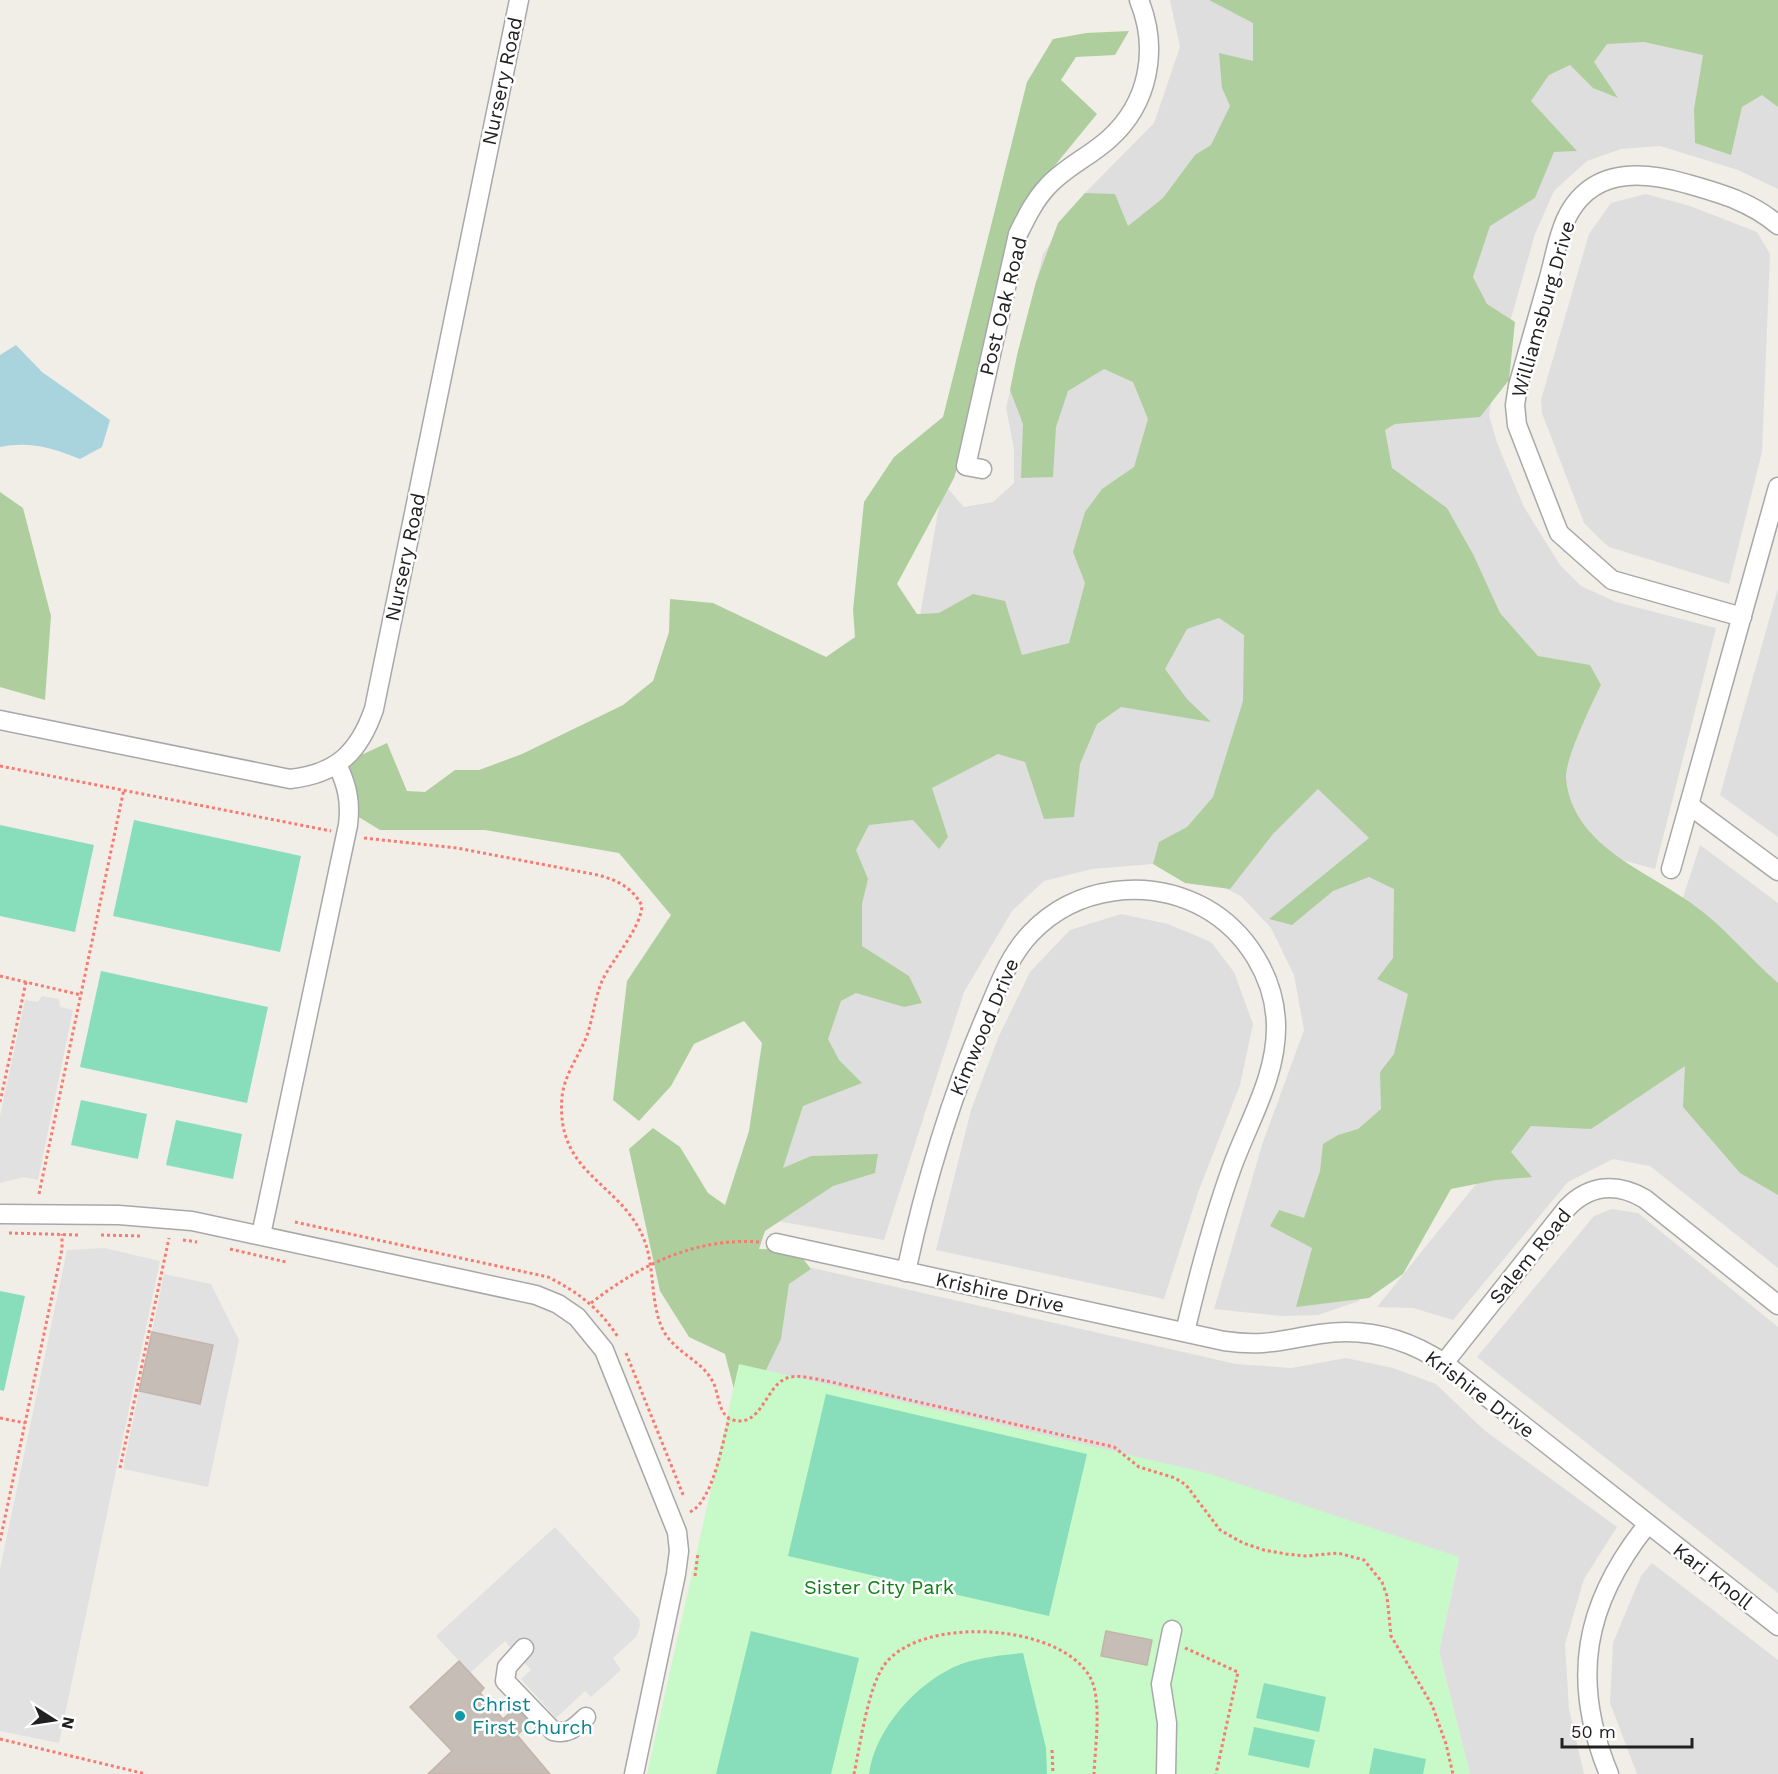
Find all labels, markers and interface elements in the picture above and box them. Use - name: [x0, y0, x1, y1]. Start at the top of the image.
- street label: Nursery Road: [477, 15, 527, 147]
- street label: Williamsburg Drive: [1506, 218, 1580, 400]
- street label: Post Oak Road: [974, 234, 1032, 378]
- street label: Nursery Road: [380, 491, 430, 623]
- street label: Kimwood Drive: [944, 955, 1024, 1099]
- street label: Salem Road: [1484, 1203, 1576, 1309]
- street label: Krishire Drive: [934, 1267, 1066, 1317]
- street label: Krishire Drive: [1421, 1345, 1539, 1443]
- street label: Kari Knoll: [1668, 1538, 1758, 1614]
- park label: Sister City Park: [804, 1575, 954, 1599]
- north arrow: [24, 1690, 84, 1750]
- place label: Christ First Church: [472, 1692, 593, 1739]
- marker: Christ First Church: [453, 1709, 467, 1723]
- scale bar: [1562, 1711, 1692, 1749]
- text: N: [58, 1715, 79, 1731]
- text: 50 m: [1571, 1721, 1616, 1742]

